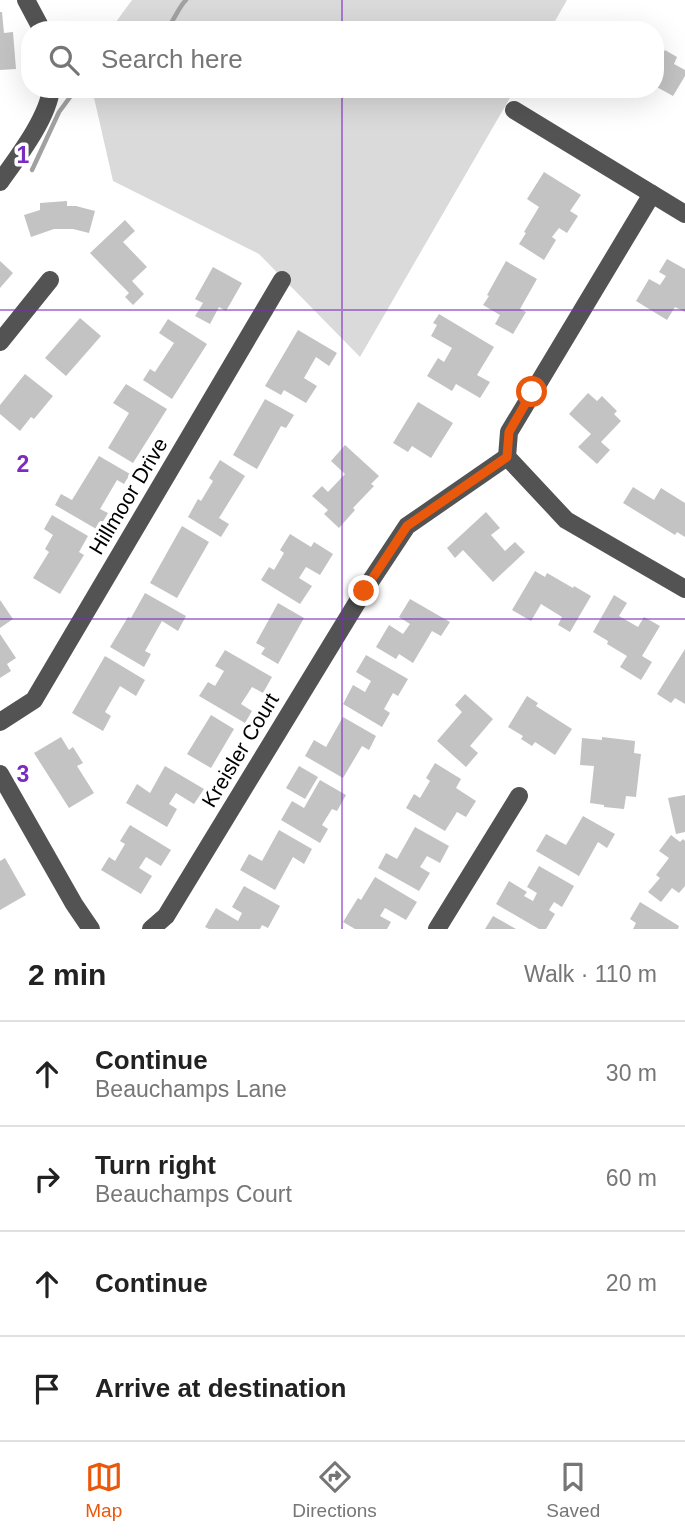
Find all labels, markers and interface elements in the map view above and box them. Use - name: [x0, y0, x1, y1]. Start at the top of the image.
- search box: [21, 21, 664, 98]
- icon: search: [45, 41, 83, 79]
- text: Search here: [101, 44, 243, 74]
- text: 1: [17, 142, 30, 168]
- route start: [516, 376, 547, 407]
- street label: Hillmoor Drive: [84, 434, 172, 558]
- text: 2: [17, 451, 29, 477]
- route end: [348, 575, 379, 606]
- street label: Kreisler Court: [197, 689, 283, 811]
- text: 3: [17, 761, 29, 787]
- text: 2 min: [28, 958, 106, 991]
- text: Walk · 110 m: [524, 961, 657, 987]
- text: Continue: [95, 1045, 208, 1075]
- icon: ahead: [28, 1055, 66, 1093]
- text: 30 m: [606, 1060, 657, 1086]
- text: Beauchamps Lane: [95, 1076, 287, 1102]
- text: Turn right: [95, 1150, 216, 1180]
- icon: right: [28, 1160, 66, 1198]
- text: 60 m: [606, 1165, 657, 1191]
- text: Beauchamps Court: [95, 1181, 292, 1207]
- icon: ahead: [28, 1265, 66, 1303]
- text: Continue: [95, 1268, 208, 1298]
- text: 20 m: [606, 1270, 657, 1296]
- icon: arrive: [28, 1370, 66, 1408]
- text: Arrive at destination: [95, 1373, 346, 1403]
- tab: Map: [85, 1458, 123, 1522]
- tab: Directions: [292, 1458, 377, 1522]
- tab: Saved: [546, 1458, 600, 1522]

